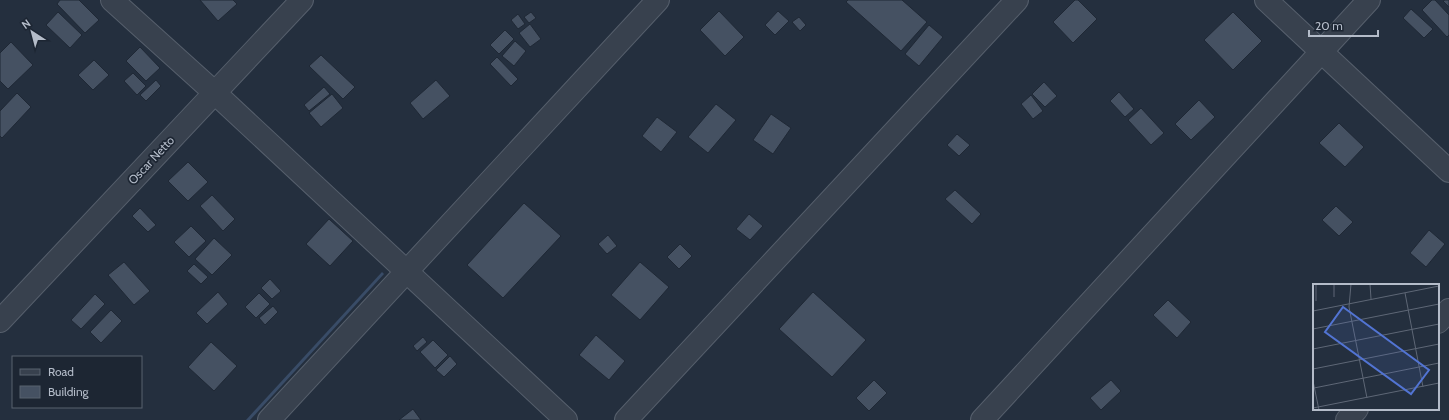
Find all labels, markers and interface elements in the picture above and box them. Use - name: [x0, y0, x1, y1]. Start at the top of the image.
- north arrow: [12, 12, 52, 52]
- scale bar: [1309, 12, 1378, 38]
- text: N: [19, 16, 33, 32]
- text: 20 m: [1315, 18, 1343, 33]
- street label: Oscar Netto: [125, 132, 178, 187]
- inset map: [1313, 284, 1439, 410]
- legend: [12, 356, 142, 408]
- text: Road: [48, 364, 74, 379]
- text: Building: [48, 384, 90, 399]

